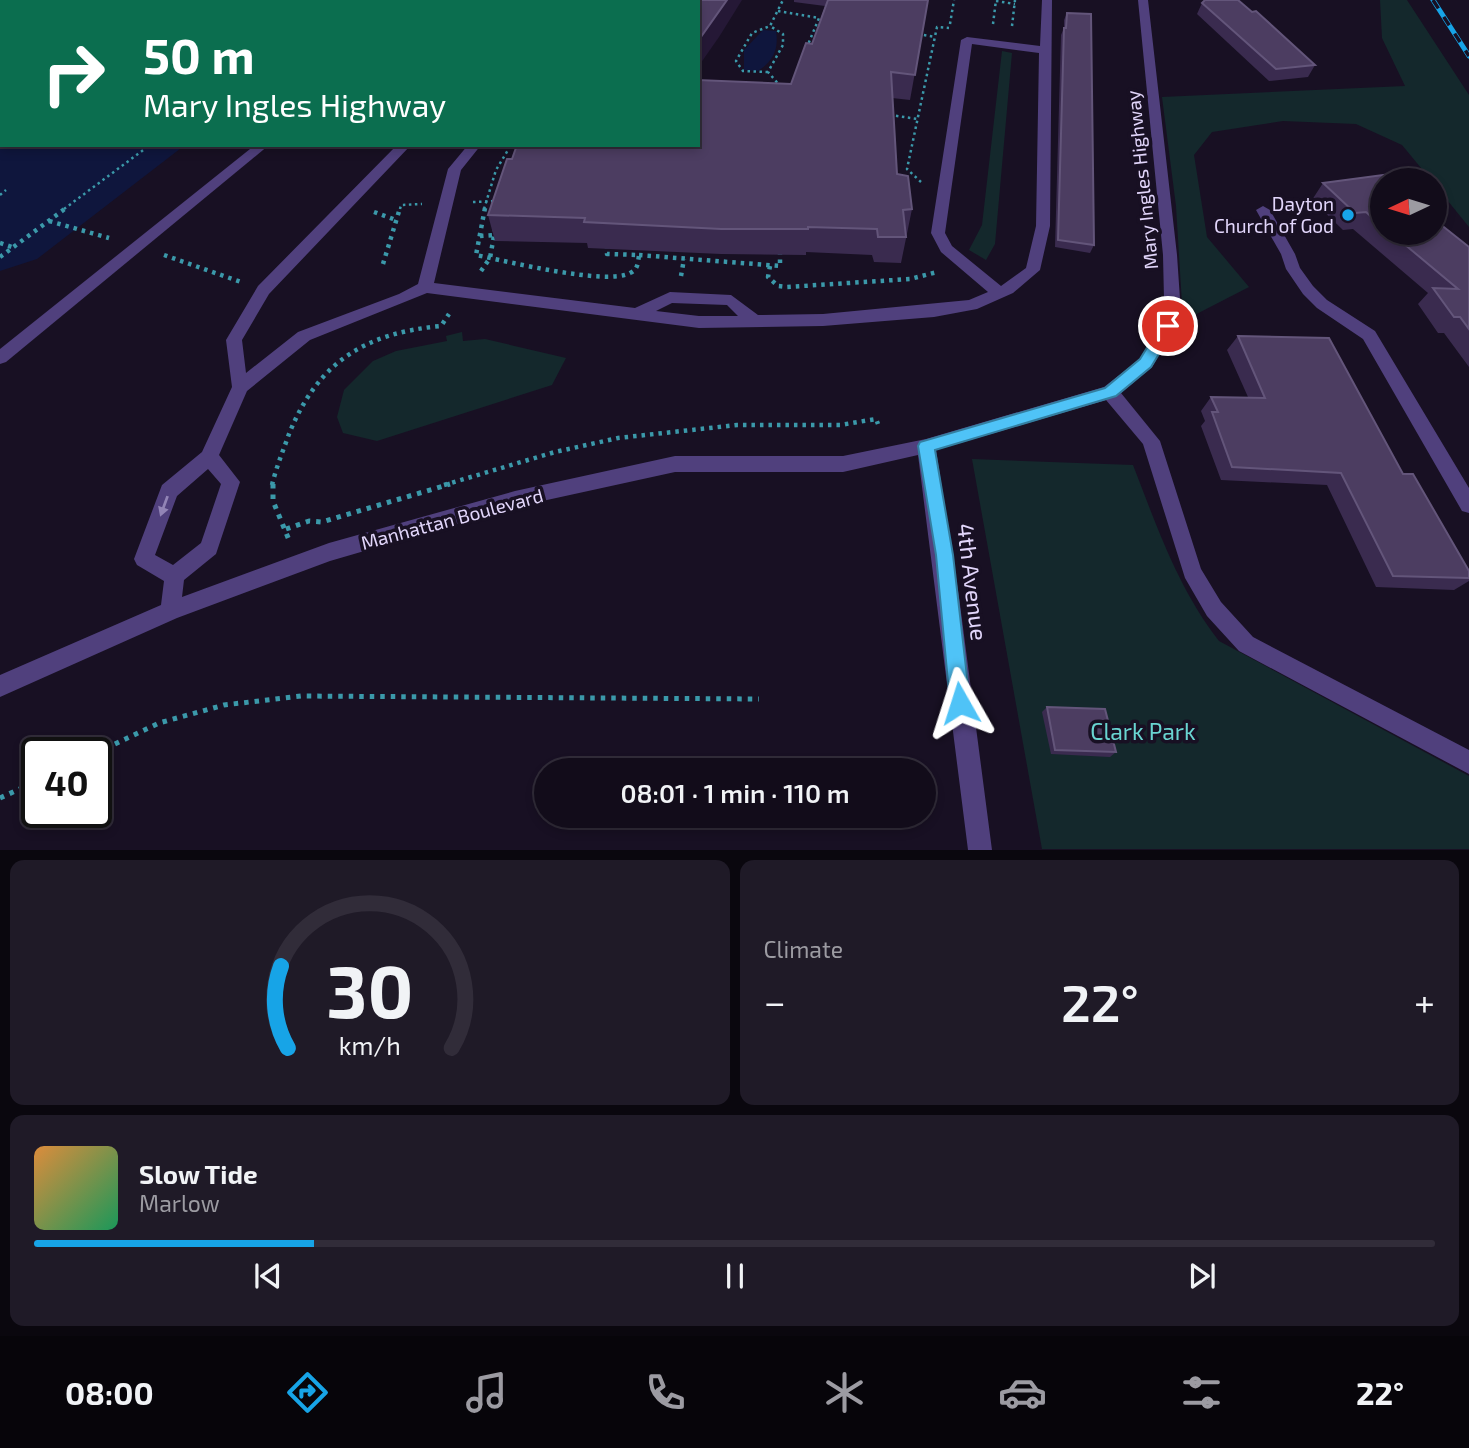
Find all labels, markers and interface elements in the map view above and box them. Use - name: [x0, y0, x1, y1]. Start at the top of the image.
- text: 50 m: [143, 25, 255, 84]
- icon: right: [28, 28, 119, 119]
- text: Mary Ingles Highway: [143, 85, 446, 123]
- street label: Mary Ingles Highway: [1121, 89, 1162, 271]
- north arrow: [1370, 168, 1447, 245]
- map controls: [1370, 168, 1447, 245]
- place label: Dayton Church of God: [1214, 192, 1334, 237]
- marker: Dayton Church of God: [1340, 207, 1356, 223]
- pin: [1138, 296, 1198, 356]
- icon: arrive: [1149, 307, 1187, 345]
- street label: Manhattan Boulevard: [358, 483, 546, 554]
- one-way arrow: [158, 495, 169, 516]
- street label: 4th Avenue: [952, 522, 994, 642]
- position arrow: [923, 666, 997, 740]
- park label: Clark Park: [1090, 717, 1196, 745]
- speed limit sign: 40: [21, 737, 112, 828]
- text: 08:01 · 1 min · 110 m: [620, 777, 850, 808]
- text: Climate: [764, 935, 843, 963]
- text: 30: [326, 946, 413, 1034]
- text: 22°: [1061, 970, 1139, 1032]
- text: −: [764, 978, 786, 1024]
- text: +: [1414, 978, 1435, 1024]
- text: km/h: [339, 1030, 401, 1060]
- text: Slow Tide: [139, 1158, 258, 1189]
- text: Marlow: [139, 1189, 220, 1217]
- icon: previous: [249, 1257, 287, 1295]
- icon: pause: [716, 1257, 754, 1295]
- icon: next: [1183, 1257, 1221, 1295]
- icon: directions: [283, 1368, 332, 1417]
- icon: music: [462, 1368, 511, 1417]
- icon: phone: [641, 1368, 690, 1417]
- icon: climate: [820, 1368, 869, 1417]
- icon: car: [998, 1368, 1047, 1417]
- icon: filters: [1177, 1368, 1226, 1417]
- text: 08:00: [65, 1373, 154, 1411]
- text: 22°: [1356, 1373, 1404, 1411]

